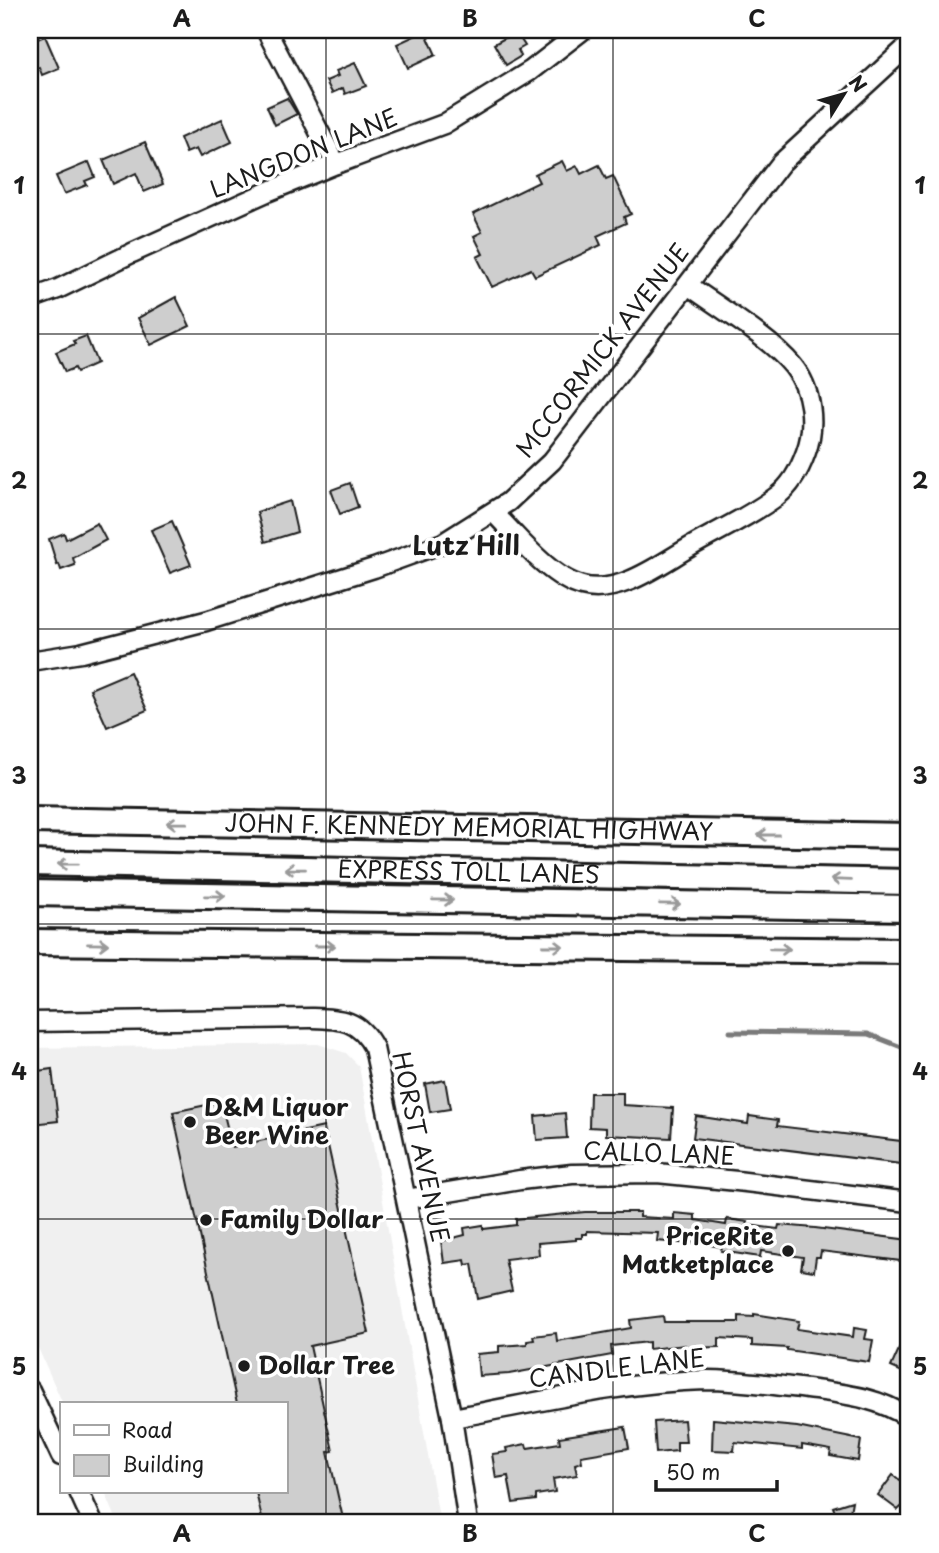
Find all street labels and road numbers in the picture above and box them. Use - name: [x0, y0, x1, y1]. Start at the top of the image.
- street label: LANGDON LANE: [204, 98, 402, 206]
- street label: MCCORMICK AVENUE: [506, 235, 697, 465]
- street label: JOHN F. KENNEDY MEMORIAL HIGHWAY: [224, 804, 714, 848]
- street label: EXPRESS TOLL LANES: [337, 850, 601, 891]
- street label: HORST AVENUE: [384, 1048, 460, 1245]
- street label: CALLO LANE: [583, 1131, 736, 1173]
- street label: CANDLE LANE: [527, 1338, 707, 1396]

